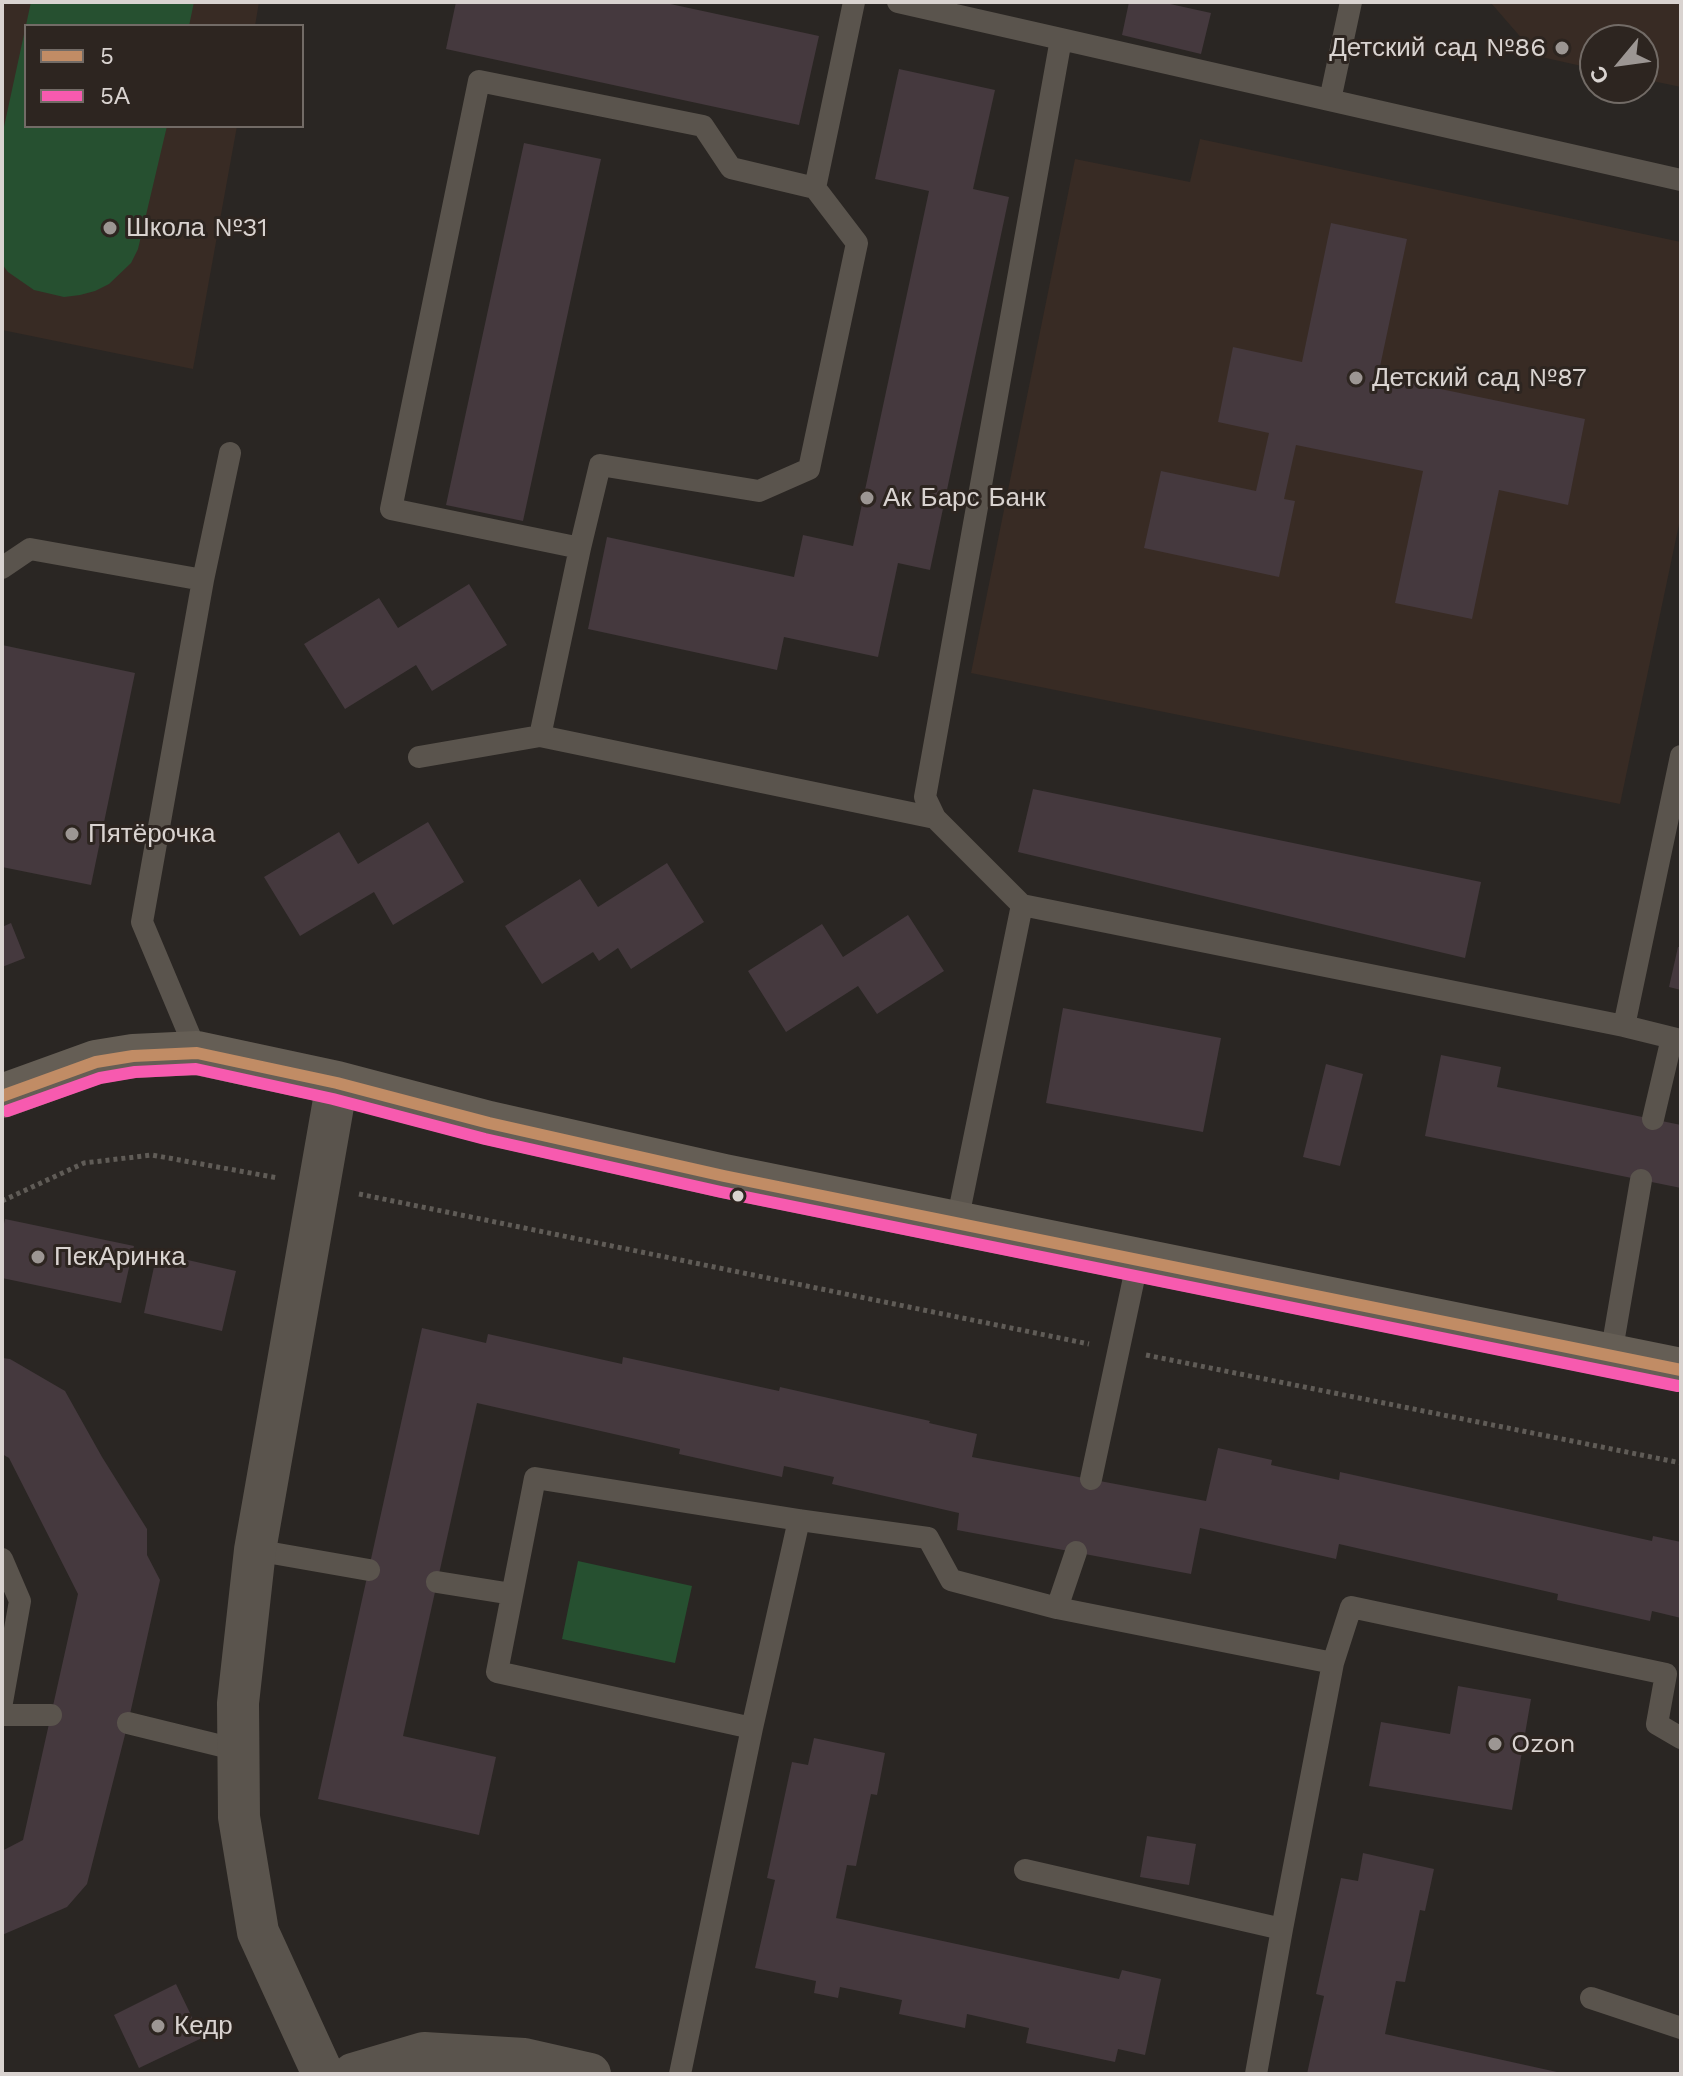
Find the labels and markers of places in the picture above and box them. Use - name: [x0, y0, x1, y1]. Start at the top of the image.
- place label: Детский сад №86: [1329, 32, 1546, 64]
- marker: Детский сад №86: [1553, 39, 1571, 57]
- place label: Школа №31: [126, 212, 268, 244]
- marker: Школа №31: [101, 219, 119, 237]
- place label: Детский сад №87: [1372, 362, 1587, 394]
- marker: Детский сад №87: [1347, 369, 1365, 387]
- place label: Ак Барс Банк: [883, 482, 1046, 514]
- marker: Ак Барс Банк: [858, 489, 876, 507]
- place label: Пятёрочка: [88, 818, 215, 850]
- marker: Пятёрочка: [63, 825, 81, 843]
- unlabelled marker: [730, 1188, 746, 1204]
- place label: ПекАринка: [54, 1241, 186, 1273]
- marker: ПекАринка: [29, 1248, 47, 1266]
- place label: Ozon: [1511, 1728, 1576, 1760]
- marker: Ozon: [1486, 1735, 1504, 1753]
- place label: Кедр: [174, 2010, 233, 2042]
- marker: Кедр: [149, 2017, 167, 2035]

